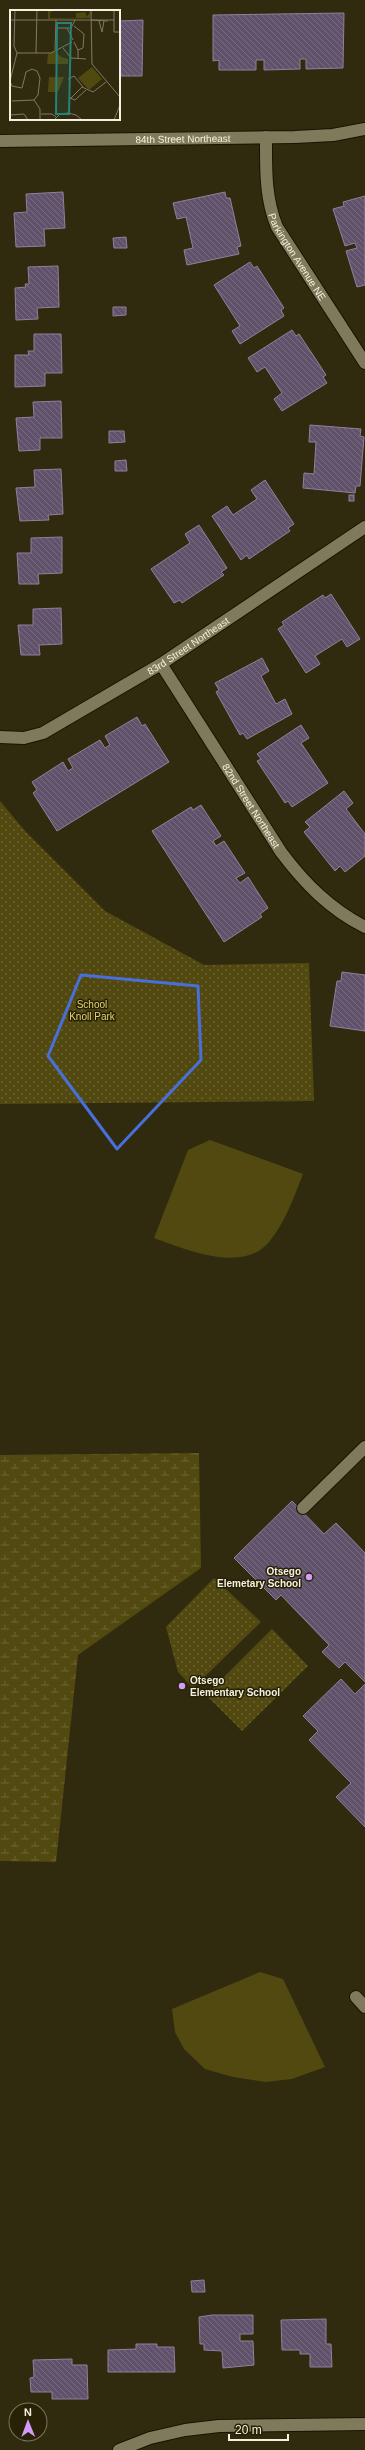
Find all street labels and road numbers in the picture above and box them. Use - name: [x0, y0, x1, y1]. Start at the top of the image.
- street label: 84th Street Northeast: [135, 133, 231, 145]
- street label: Parkington Avenue NE: [266, 212, 328, 303]
- street label: 83rd Street Northeast: [145, 615, 231, 677]
- street label: 82nd Street Northeast: [220, 762, 282, 850]

